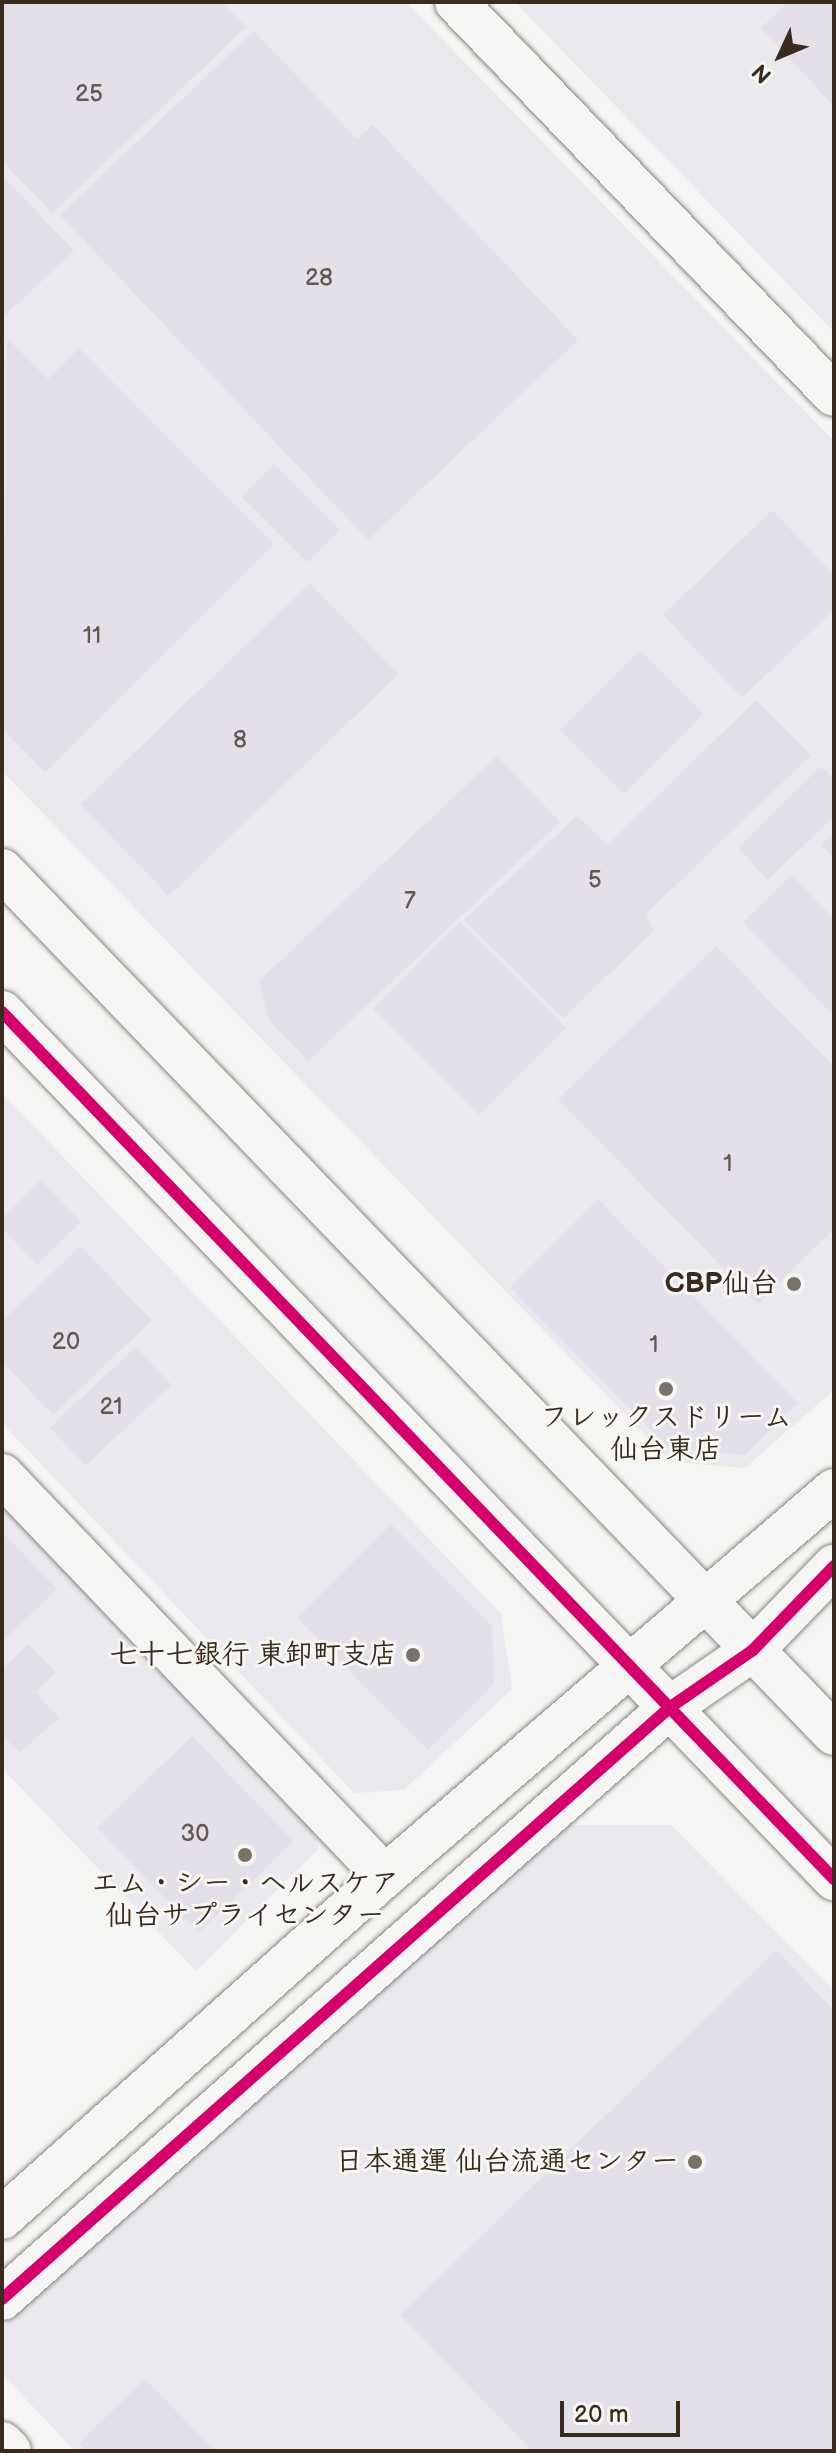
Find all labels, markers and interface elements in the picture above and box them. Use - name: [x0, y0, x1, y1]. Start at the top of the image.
- north arrow: [740, 16, 820, 96]
- text: N: [747, 58, 778, 88]
- house number: 25: [75, 80, 103, 108]
- house number: 28: [305, 264, 333, 292]
- house number: 11: [83, 622, 101, 650]
- house number: 8: [233, 726, 247, 754]
- house number: 5: [588, 866, 602, 894]
- house number: 7: [404, 887, 416, 915]
- house number: 1: [723, 1150, 733, 1178]
- place label: CBP仙台: [665, 1267, 778, 1301]
- marker: CBP仙台: [785, 1275, 803, 1293]
- house number: 20: [52, 1328, 80, 1356]
- house number: 1: [649, 1331, 659, 1359]
- marker: フレックスドリーム 仙台東店: [657, 1380, 675, 1398]
- house number: 21: [99, 1393, 123, 1421]
- place label: フレックスドリーム 仙台東店: [540, 1401, 792, 1467]
- place label: 七十七銀行 東卸町支店: [109, 1638, 397, 1672]
- marker: 七十七銀行 東卸町支店: [404, 1646, 422, 1664]
- house number: 30: [181, 1820, 209, 1848]
- marker: エム・シー・ヘルスケア 仙台サプライセンター: [236, 1846, 254, 1864]
- place label: エム・シー・ヘルスケア 仙台サプライセンター: [91, 1867, 399, 1933]
- place label: 日本通運 仙台流通センター: [335, 2145, 679, 2179]
- marker: 日本通運 仙台流通センター: [686, 2153, 704, 2171]
- scale bar: [564, 2385, 684, 2435]
- text: 20 m: [574, 2400, 629, 2429]

